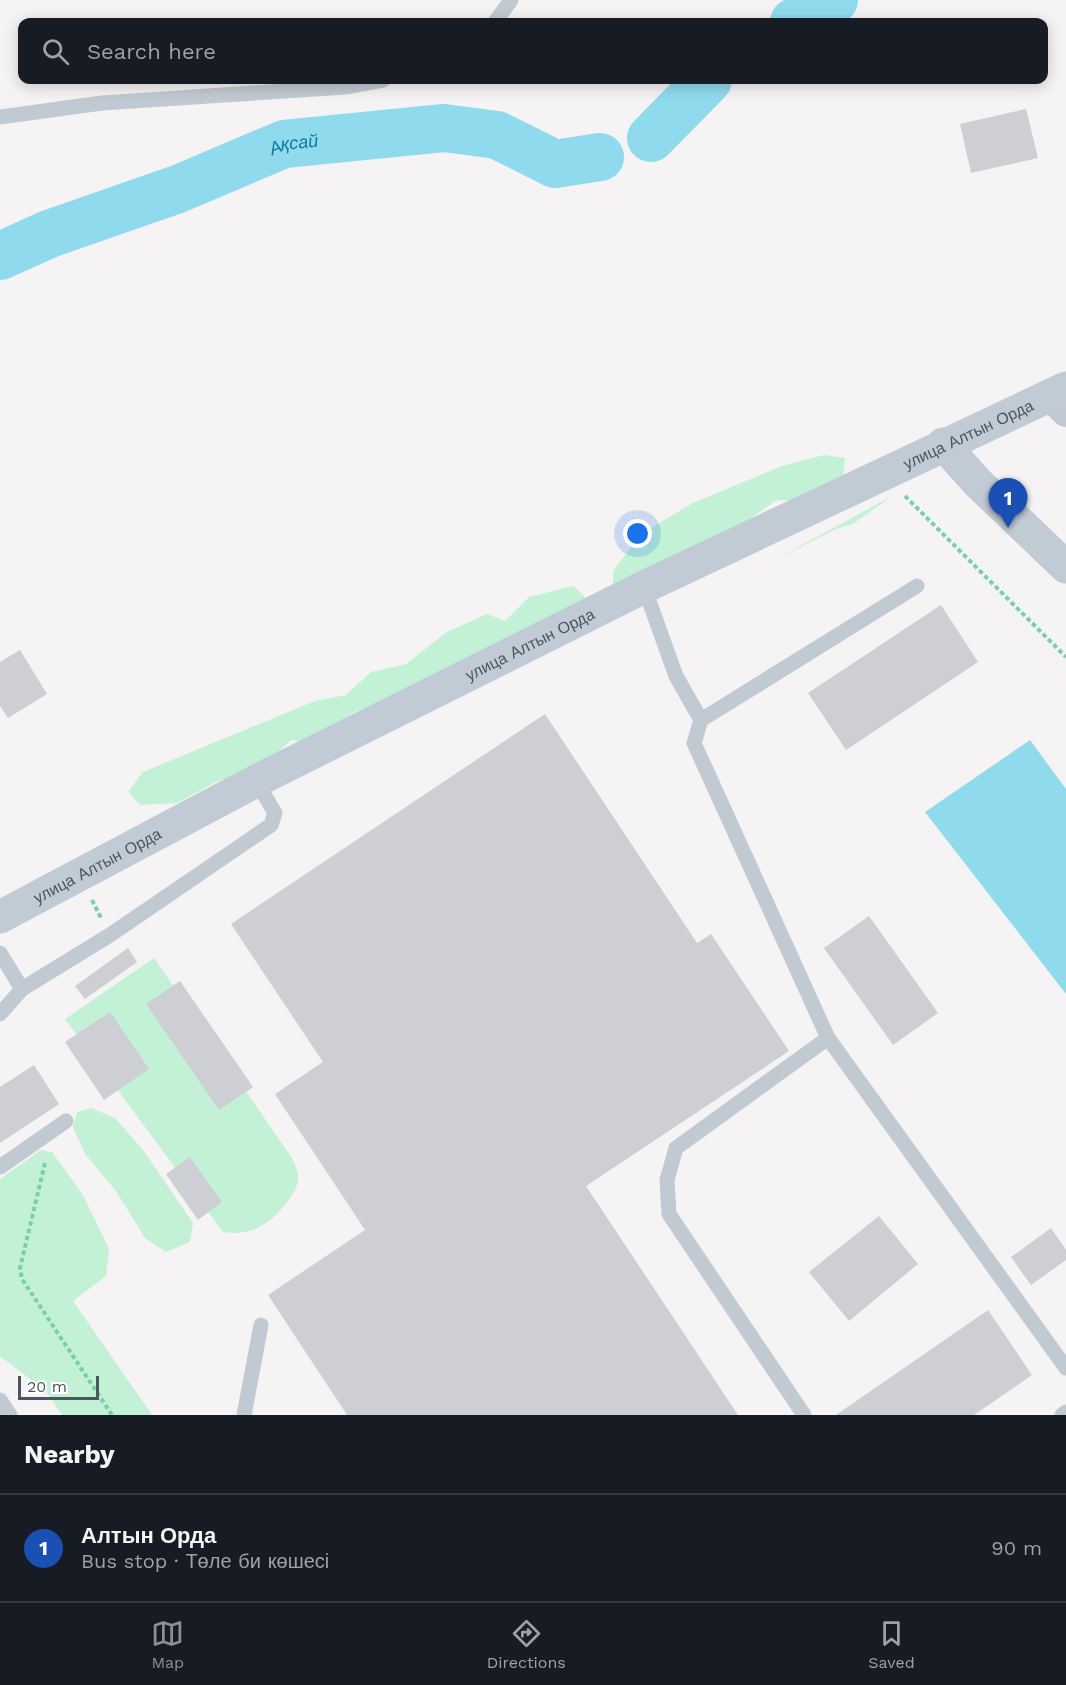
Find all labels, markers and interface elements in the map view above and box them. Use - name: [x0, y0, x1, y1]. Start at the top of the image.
- search box: [18, 18, 1048, 84]
- icon: search: [39, 35, 72, 68]
- text: Search here: [87, 39, 216, 64]
- water label: Ақсай: [265, 130, 319, 160]
- street label: улица Алтын Орда: [900, 396, 1037, 473]
- pin: 1: [988, 478, 1028, 528]
- your location: [623, 519, 652, 548]
- street label: улица Алтын Орда: [462, 604, 598, 685]
- street label: улица Алтын Орда: [30, 824, 165, 908]
- scale bar: [18, 1373, 99, 1400]
- text: 20 m: [27, 1377, 67, 1396]
- text: Nearby: [24, 1439, 115, 1469]
- text: Алтын Орда: [81, 1523, 216, 1548]
- text: 1: [39, 1536, 48, 1560]
- text: 90 m: [991, 1536, 1042, 1560]
- text: Bus stop · Төле би көшесі: [81, 1549, 329, 1573]
- tab: Map: [151, 1617, 184, 1672]
- tab: Directions: [487, 1617, 566, 1672]
- tab: Saved: [868, 1617, 915, 1672]

